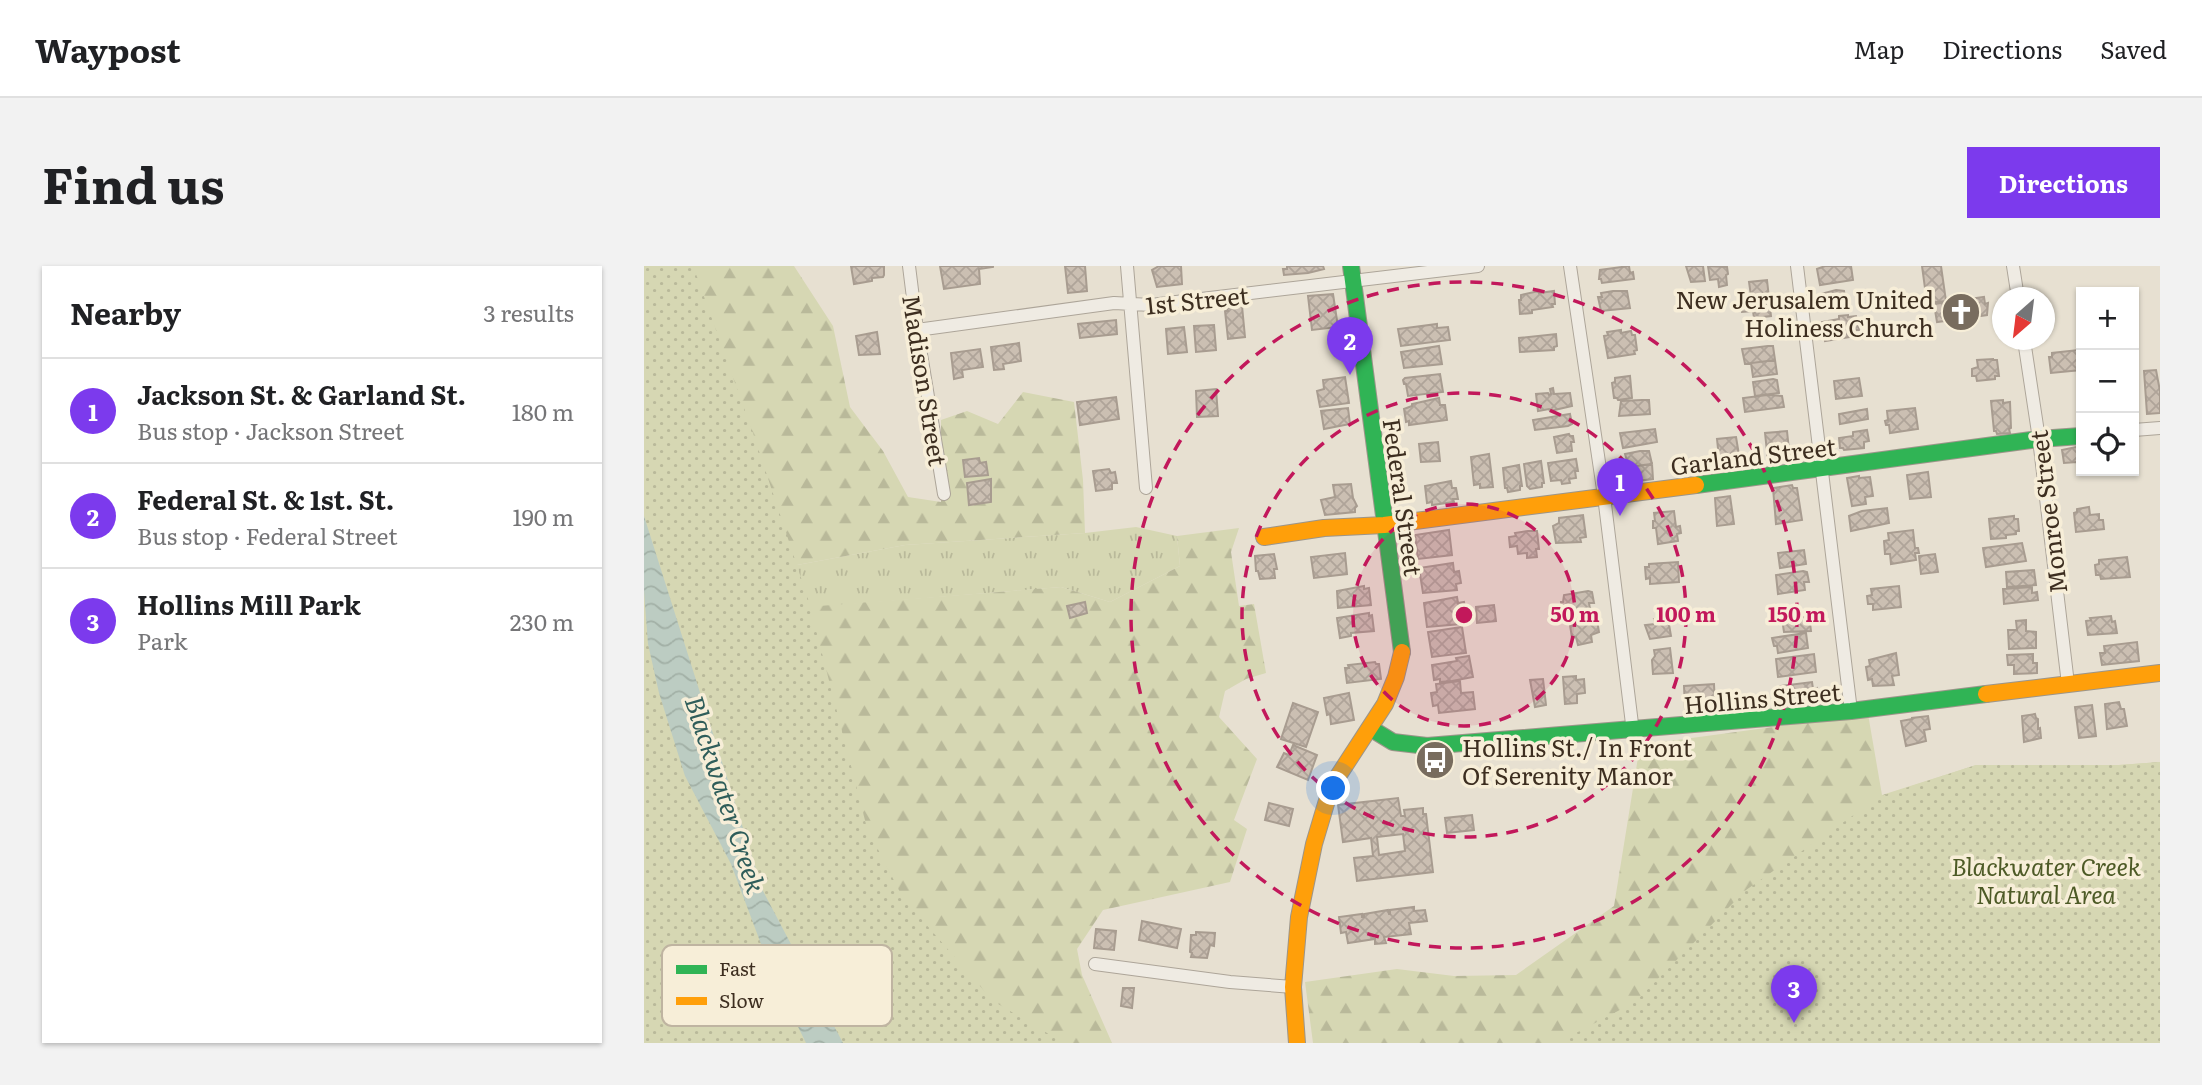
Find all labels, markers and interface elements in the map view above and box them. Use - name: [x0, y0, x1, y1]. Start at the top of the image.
- text: Waypost: [35, 24, 181, 73]
- text: Map: [1853, 31, 1904, 66]
- text: Directions: [1942, 31, 2062, 66]
- text: Saved: [2100, 31, 2167, 66]
- text: Find us: [42, 146, 225, 219]
- button: Directions: [1967, 147, 2160, 218]
- street label: 1st Street: [1144, 276, 1251, 322]
- place label: New Jerusalem United Holiness Church: [1676, 281, 1934, 344]
- north arrow: [1992, 287, 2055, 350]
- map controls: [2076, 287, 2139, 476]
- button: +: [2076, 287, 2139, 350]
- text: Nearby: [70, 290, 181, 334]
- church icon: New Jerusalem United Holiness Church: [1940, 291, 1982, 333]
- street label: Madison Street: [895, 292, 957, 469]
- text: 3 results: [483, 295, 574, 329]
- pin: 2: [1327, 317, 1373, 375]
- button: −: [2076, 350, 2139, 413]
- text: Jackson St. & Garland St.: [137, 374, 466, 413]
- text: 1: [88, 394, 98, 428]
- text: 180 m: [512, 394, 574, 428]
- text: Bus stop · Jackson Street: [137, 413, 404, 447]
- button: locate: [2076, 413, 2139, 476]
- street label: Federal Street: [1376, 416, 1432, 578]
- street label: Garland Street: [1668, 427, 1838, 482]
- street label: Monroe Street: [2020, 428, 2074, 596]
- pin: 1: [1597, 458, 1643, 516]
- text: Federal St. & 1st. St.: [137, 479, 394, 518]
- text: 2: [87, 499, 99, 533]
- text: 190 m: [512, 499, 574, 533]
- text: Bus stop · Federal Street: [137, 518, 398, 552]
- text: Hollins Mill Park: [137, 584, 361, 623]
- text: 50 m: [1550, 597, 1600, 628]
- text: 100 m: [1656, 597, 1716, 628]
- text: 150 m: [1768, 597, 1826, 628]
- centre of rings: [1452, 603, 1476, 627]
- text: 3: [87, 604, 99, 638]
- text: 230 m: [510, 604, 574, 638]
- text: Park: [137, 623, 187, 657]
- street label: Hollins Street: [1682, 673, 1842, 721]
- water label: Blackwater Creek: [677, 690, 778, 898]
- place label: Hollins St./ In Front Of Serenity Manor: [1462, 729, 1693, 792]
- bus stop icon: Hollins St./ In Front Of Serenity Manor: [1414, 739, 1456, 781]
- your location: [1316, 771, 1350, 805]
- park label: Blackwater Creek Natural Area: [1951, 848, 2142, 911]
- legend: [662, 945, 892, 1026]
- text: Fast: [719, 954, 756, 982]
- pin: 3: [1771, 965, 1817, 1023]
- text: Slow: [719, 986, 764, 1014]

